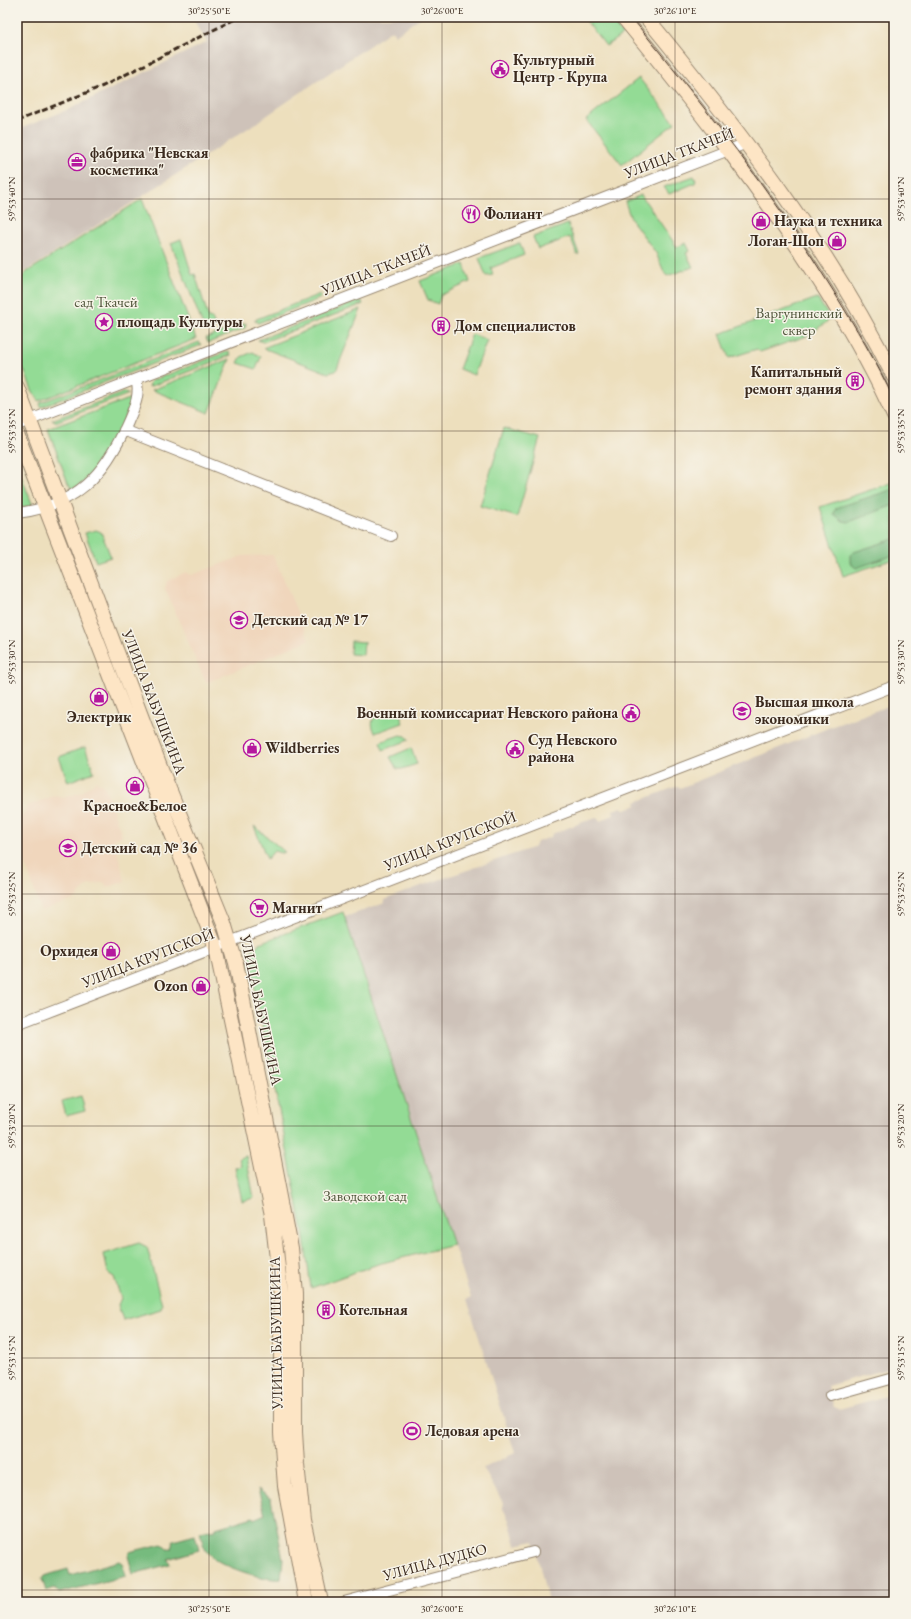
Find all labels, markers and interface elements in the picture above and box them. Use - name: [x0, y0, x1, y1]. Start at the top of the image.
- text: 30°25'50"E: [188, 4, 231, 17]
- text: 30°26'00"E: [421, 4, 464, 17]
- text: 30°26'10"E: [654, 4, 697, 17]
- place label: Культурный Центр - Крупа: [513, 50, 608, 86]
- public building icon: Культурный Центр - Крупа: [490, 59, 510, 79]
- street label: УЛИЦА ТКАЧЕЙ: [620, 123, 736, 183]
- place label: фабрика "Невская косметика": [90, 143, 209, 179]
- office icon: фабрика "Невская косметика": [67, 152, 87, 172]
- text: 59°53'40"N: [5, 176, 18, 221]
- text: 59°53'40"N: [894, 176, 907, 221]
- restaurant icon: Фолиант: [461, 204, 481, 224]
- place label: Фолиант: [484, 204, 542, 223]
- shop icon: Наука и техника: [751, 211, 771, 231]
- place label: Наука и техника: [774, 211, 883, 230]
- place label: Логан-Шоп: [748, 231, 825, 250]
- shop icon: Логан-Шоп: [827, 231, 847, 251]
- street label: УЛИЦА ТКАЧЕЙ: [317, 240, 433, 300]
- park label: сад Ткачей: [74, 292, 138, 311]
- park label: Варгунинский сквер: [756, 303, 843, 339]
- place icon: площадь Культуры: [94, 312, 114, 332]
- place label: площадь Культуры: [117, 312, 243, 331]
- building icon: Дом специалистов: [431, 316, 451, 336]
- place label: Дом специалистов: [454, 316, 576, 335]
- place label: Капитальный ремонт здания: [745, 362, 842, 398]
- building icon: Капитальный ремонт здания: [845, 371, 865, 391]
- text: 59°53'35"N: [5, 408, 18, 453]
- text: 59°53'35"N: [894, 408, 907, 453]
- school or university icon: Детский сад № 17: [229, 610, 249, 630]
- place label: Детский сад № 17: [252, 610, 368, 629]
- street label: УЛИЦА БАБУШКИНА: [118, 626, 191, 777]
- text: 59°53'30"N: [5, 639, 18, 684]
- text: 59°53'30"N: [894, 639, 907, 684]
- shop icon: Электрик: [89, 687, 109, 707]
- place label: Высшая школа экономики: [755, 692, 854, 728]
- school or university icon: Высшая школа экономики: [732, 701, 752, 721]
- place label: Военный комиссариат Невского района: [357, 703, 618, 722]
- public building icon: Военный комиссариат Невского района: [621, 703, 641, 723]
- place label: Электрик: [67, 707, 132, 726]
- place label: Суд Невского района: [528, 730, 617, 766]
- shop icon: Wildberries: [242, 738, 262, 758]
- place label: Wildberries: [265, 738, 340, 757]
- public building icon: Суд Невского района: [505, 739, 525, 759]
- shop icon: Красное&Белое: [125, 776, 145, 796]
- place label: Красное&Белое: [83, 796, 187, 815]
- street label: УЛИЦА КРУПСКОЙ: [380, 807, 518, 875]
- school or university icon: Детский сад № 36: [58, 838, 78, 858]
- place label: Детский сад № 36: [81, 838, 197, 857]
- text: 59°53'25"N: [5, 871, 18, 916]
- text: 59°53'25"N: [894, 871, 907, 916]
- supermarket icon: Магнит: [249, 898, 269, 918]
- place label: Магнит: [272, 898, 322, 917]
- street label: УЛИЦА КРУПСКОЙ: [78, 924, 216, 992]
- street label: УЛИЦА БАБУШКИНА: [236, 932, 287, 1087]
- place label: Орхидея: [40, 941, 98, 960]
- shop icon: Орхидея: [101, 941, 121, 961]
- place label: Ozon: [154, 976, 189, 995]
- shop icon: Ozon: [191, 976, 211, 996]
- text: 59°53'20"N: [5, 1103, 18, 1148]
- text: 59°53'20"N: [894, 1103, 907, 1148]
- park label: Заводской сад: [323, 1186, 407, 1205]
- street label: УЛИЦА БАБУШКИНА: [265, 1256, 286, 1411]
- building icon: Котельная: [316, 1300, 336, 1320]
- place label: Котельная: [339, 1300, 408, 1319]
- text: 59°53'15"N: [5, 1335, 18, 1380]
- text: 59°53'15"N: [894, 1335, 907, 1380]
- sports icon: Ледовая арена: [402, 1421, 422, 1441]
- place label: Ледовая арена: [425, 1421, 520, 1440]
- street label: УЛИЦА ДУДКО: [380, 1539, 489, 1585]
- text: 30°25'50"E: [188, 1602, 231, 1615]
- text: 30°26'00"E: [421, 1602, 464, 1615]
- text: 30°26'10"E: [654, 1602, 697, 1615]

